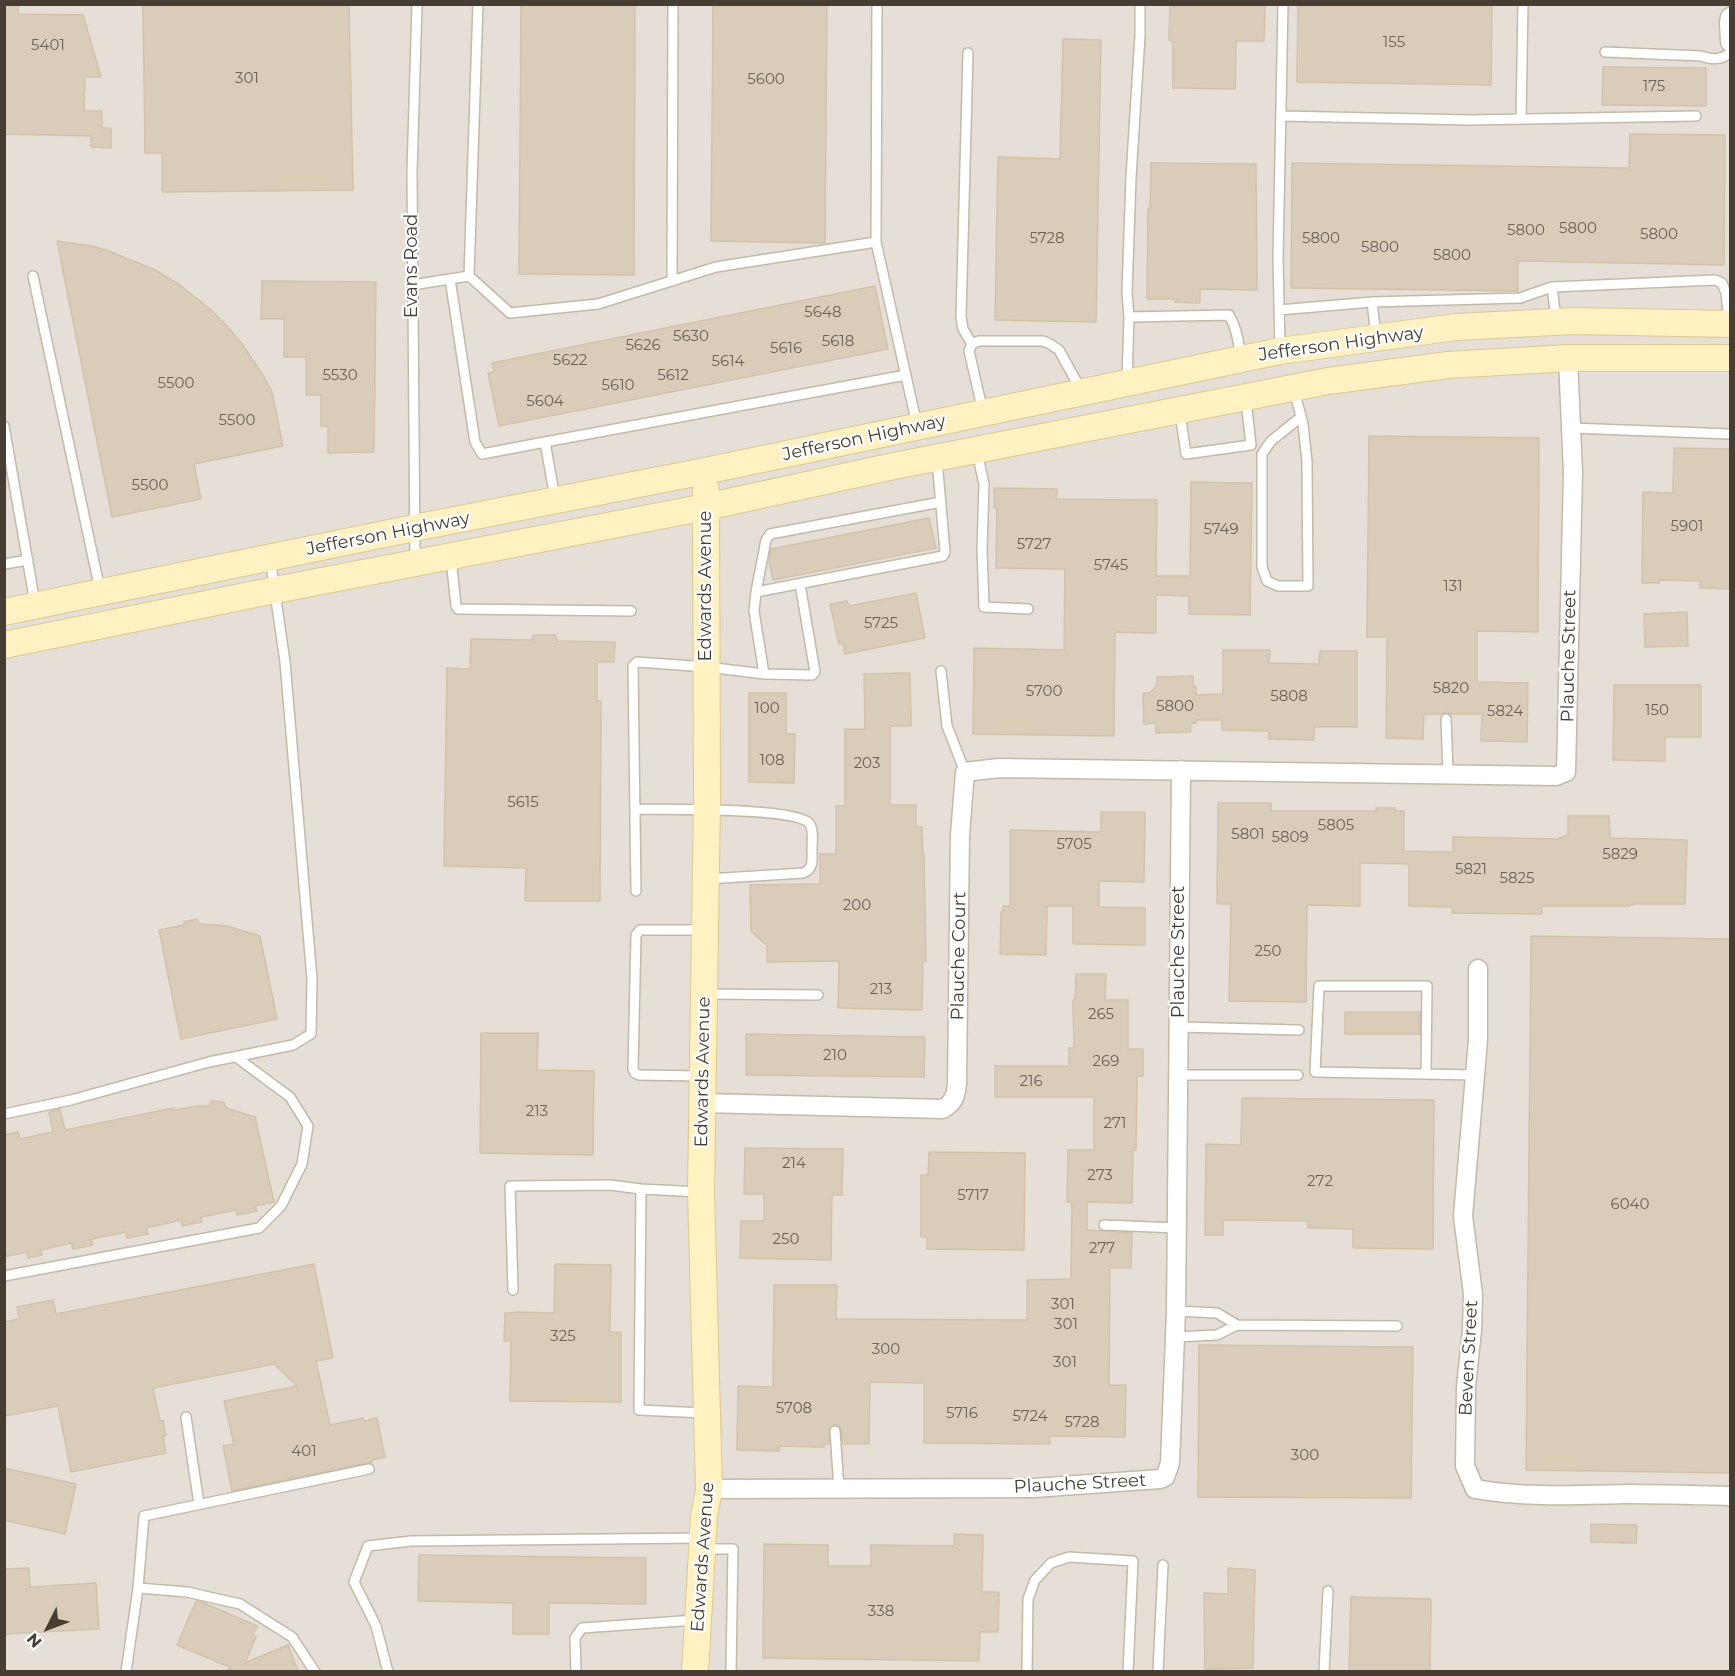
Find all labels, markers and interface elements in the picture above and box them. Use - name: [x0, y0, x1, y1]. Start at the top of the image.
- house number: 155: [1383, 34, 1405, 52]
- house number: 5401: [31, 37, 65, 55]
- house number: 301: [235, 70, 259, 88]
- house number: 5600: [747, 71, 785, 89]
- house number: 175: [1643, 78, 1665, 96]
- street label: Evans Road: [401, 214, 423, 318]
- house number: 5800: [1559, 220, 1597, 238]
- house number: 5800: [1507, 222, 1545, 240]
- house number: 5800: [1640, 226, 1678, 244]
- house number: 5728: [1029, 230, 1065, 248]
- house number: 5800: [1302, 230, 1340, 248]
- house number: 5800: [1361, 239, 1399, 257]
- house number: 5800: [1433, 247, 1471, 265]
- house number: 5648: [804, 304, 842, 322]
- street label: Jefferson Highway: [1257, 322, 1425, 366]
- house number: 5630: [673, 328, 709, 346]
- house number: 5618: [822, 333, 854, 351]
- house number: 5626: [625, 337, 661, 355]
- house number: 5616: [770, 340, 802, 358]
- house number: 5622: [553, 352, 587, 370]
- house number: 5614: [712, 353, 744, 371]
- house number: 5530: [322, 367, 358, 385]
- house number: 5612: [657, 367, 689, 385]
- house number: 5500: [158, 375, 194, 393]
- house number: 5610: [602, 377, 634, 395]
- house number: 5604: [526, 393, 564, 411]
- street label: Jefferson Highway: [780, 410, 948, 466]
- house number: 5500: [219, 412, 255, 430]
- house number: 5500: [132, 477, 168, 495]
- street label: Jefferson Highway: [304, 508, 472, 560]
- street label: Edwards Avenue: [695, 511, 717, 661]
- house number: 5901: [1671, 518, 1703, 536]
- house number: 5749: [1203, 521, 1239, 539]
- house number: 5727: [1017, 536, 1051, 554]
- house number: 5745: [1094, 557, 1128, 575]
- house number: 131: [1443, 578, 1463, 596]
- street label: Plauche Street: [1557, 589, 1581, 723]
- house number: 5725: [864, 615, 898, 633]
- house number: 5820: [1433, 680, 1469, 698]
- house number: 5700: [1026, 683, 1062, 701]
- house number: 5808: [1270, 688, 1308, 706]
- house number: 5800: [1156, 698, 1194, 716]
- house number: 100: [754, 700, 780, 718]
- house number: 150: [1645, 702, 1669, 720]
- house number: 5824: [1487, 703, 1523, 721]
- house number: 108: [760, 752, 784, 770]
- house number: 203: [854, 755, 880, 773]
- house number: 5615: [507, 794, 539, 812]
- house number: 5805: [1318, 817, 1354, 835]
- house number: 5801: [1231, 826, 1265, 844]
- house number: 5809: [1271, 829, 1309, 847]
- house number: 5705: [1056, 836, 1092, 854]
- house number: 5829: [1602, 846, 1638, 864]
- house number: 5821: [1455, 861, 1487, 879]
- house number: 5825: [1499, 870, 1535, 888]
- street label: Plauche Street: [1168, 886, 1190, 1018]
- street label: Plauche Court: [947, 891, 971, 1021]
- house number: 200: [843, 897, 871, 915]
- house number: 250: [1255, 943, 1281, 961]
- house number: 213: [870, 981, 892, 999]
- street label: Edwards Avenue: [691, 996, 715, 1148]
- house number: 265: [1088, 1006, 1114, 1024]
- house number: 210: [823, 1047, 847, 1065]
- house number: 269: [1093, 1053, 1119, 1071]
- house number: 216: [1019, 1073, 1043, 1091]
- house number: 213: [526, 1103, 548, 1121]
- house number: 271: [1104, 1115, 1126, 1133]
- house number: 214: [782, 1155, 806, 1173]
- house number: 273: [1087, 1167, 1113, 1185]
- house number: 272: [1307, 1173, 1333, 1191]
- house number: 5717: [957, 1187, 989, 1205]
- house number: 6040: [1611, 1196, 1649, 1214]
- house number: 250: [773, 1231, 799, 1249]
- house number: 277: [1089, 1240, 1115, 1258]
- house number: 301: [1051, 1296, 1075, 1314]
- street label: Beven Street: [1455, 1300, 1483, 1416]
- house number: 301: [1054, 1316, 1078, 1334]
- house number: 325: [550, 1328, 576, 1346]
- house number: 300: [872, 1341, 900, 1359]
- house number: 301: [1053, 1354, 1077, 1372]
- house number: 5708: [776, 1400, 812, 1418]
- house number: 5716: [946, 1405, 978, 1423]
- house number: 5724: [1012, 1408, 1048, 1426]
- house number: 5728: [1064, 1414, 1100, 1432]
- house number: 401: [291, 1443, 317, 1461]
- house number: 300: [1291, 1447, 1319, 1465]
- street label: Plauche Street: [1013, 1470, 1147, 1498]
- street label: Edwards Avenue: [687, 1481, 719, 1633]
- north arrow: [18, 1598, 78, 1658]
- house number: 338: [868, 1603, 894, 1621]
- text: N: [23, 1629, 46, 1652]

